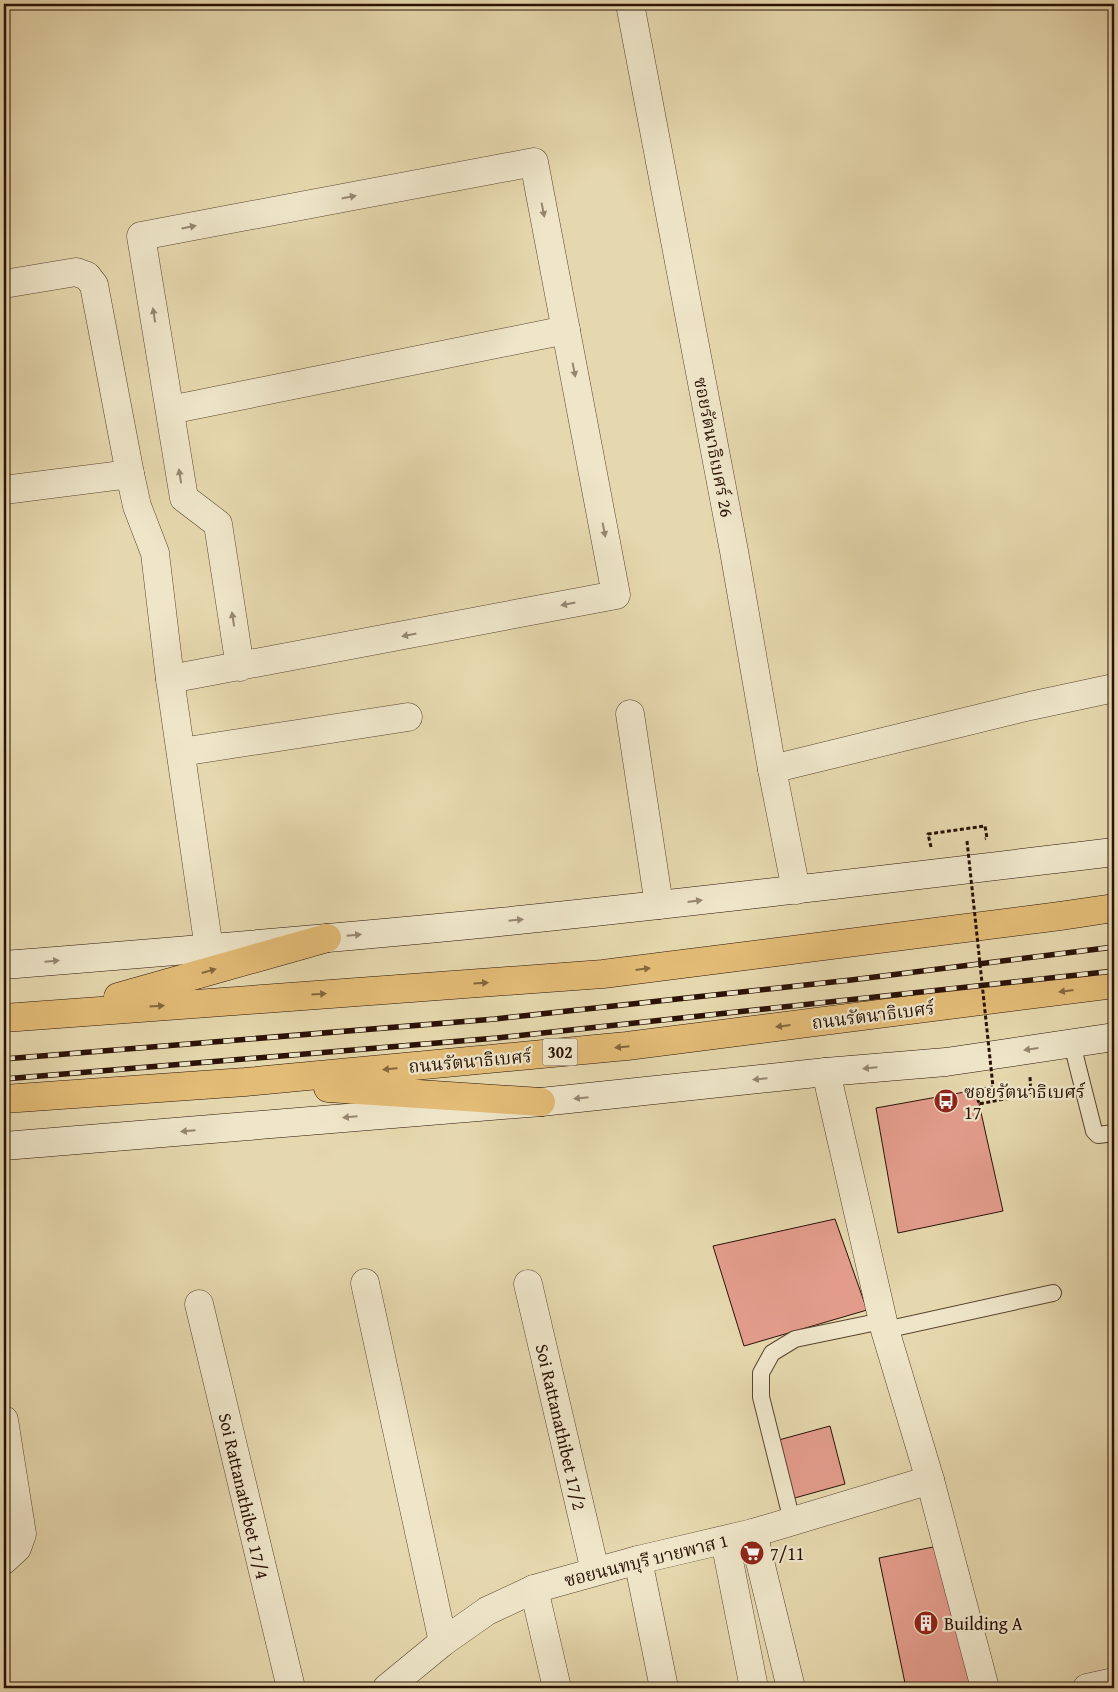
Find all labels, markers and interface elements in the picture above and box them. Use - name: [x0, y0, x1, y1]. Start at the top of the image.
- one-way arrow: [341, 193, 357, 201]
- one-way arrow: [540, 203, 548, 219]
- one-way arrow: [181, 223, 197, 231]
- one-way arrow: [150, 307, 158, 323]
- one-way arrow: [570, 362, 578, 378]
- street label: ซอยรัตนาธิเบศร์ 26: [687, 375, 741, 519]
- one-way arrow: [176, 467, 184, 483]
- one-way arrow: [600, 522, 608, 538]
- one-way arrow: [560, 601, 576, 609]
- one-way arrow: [229, 611, 237, 627]
- one-way arrow: [401, 631, 416, 639]
- one-way arrow: [687, 897, 703, 905]
- one-way arrow: [508, 916, 524, 924]
- one-way arrow: [346, 931, 362, 939]
- one-way arrow: [45, 957, 61, 965]
- one-way arrow: [635, 965, 651, 973]
- one-way arrow: [202, 967, 217, 975]
- one-way arrow: [473, 978, 489, 986]
- one-way arrow: [1058, 987, 1074, 995]
- one-way arrow: [311, 990, 327, 998]
- street label: ถนนรัตนาธิเบศร์: [810, 994, 937, 1036]
- one-way arrow: [149, 1002, 165, 1010]
- one-way arrow: [775, 1022, 791, 1030]
- road number: 302: [542, 1038, 578, 1066]
- street label: ถนนรัตนาธิเบศร์: [407, 1042, 534, 1080]
- one-way arrow: [614, 1043, 630, 1051]
- one-way arrow: [1023, 1046, 1039, 1054]
- one-way arrow: [862, 1064, 878, 1072]
- one-way arrow: [382, 1065, 398, 1073]
- one-way arrow: [752, 1075, 768, 1083]
- place label: ซอยรัตนาธิเบศร์ 17: [964, 1078, 1086, 1126]
- bus stop icon: ซอยรัตนาธิเบศร์ 17: [933, 1088, 959, 1114]
- one-way arrow: [573, 1094, 589, 1102]
- one-way arrow: [341, 1114, 357, 1122]
- one-way arrow: [180, 1127, 196, 1135]
- street label: Soi Rattanathibet 17/2: [529, 1341, 593, 1513]
- street label: Soi Rattanathibet 17/4: [212, 1410, 276, 1582]
- street label: ซอยนนทบุรี บายพาส 1: [561, 1527, 731, 1593]
- supermarket icon: 7/11: [739, 1540, 765, 1566]
- place label: 7/11: [770, 1540, 805, 1567]
- building icon: Building A: [913, 1610, 939, 1636]
- place label: Building A: [944, 1610, 1023, 1637]

